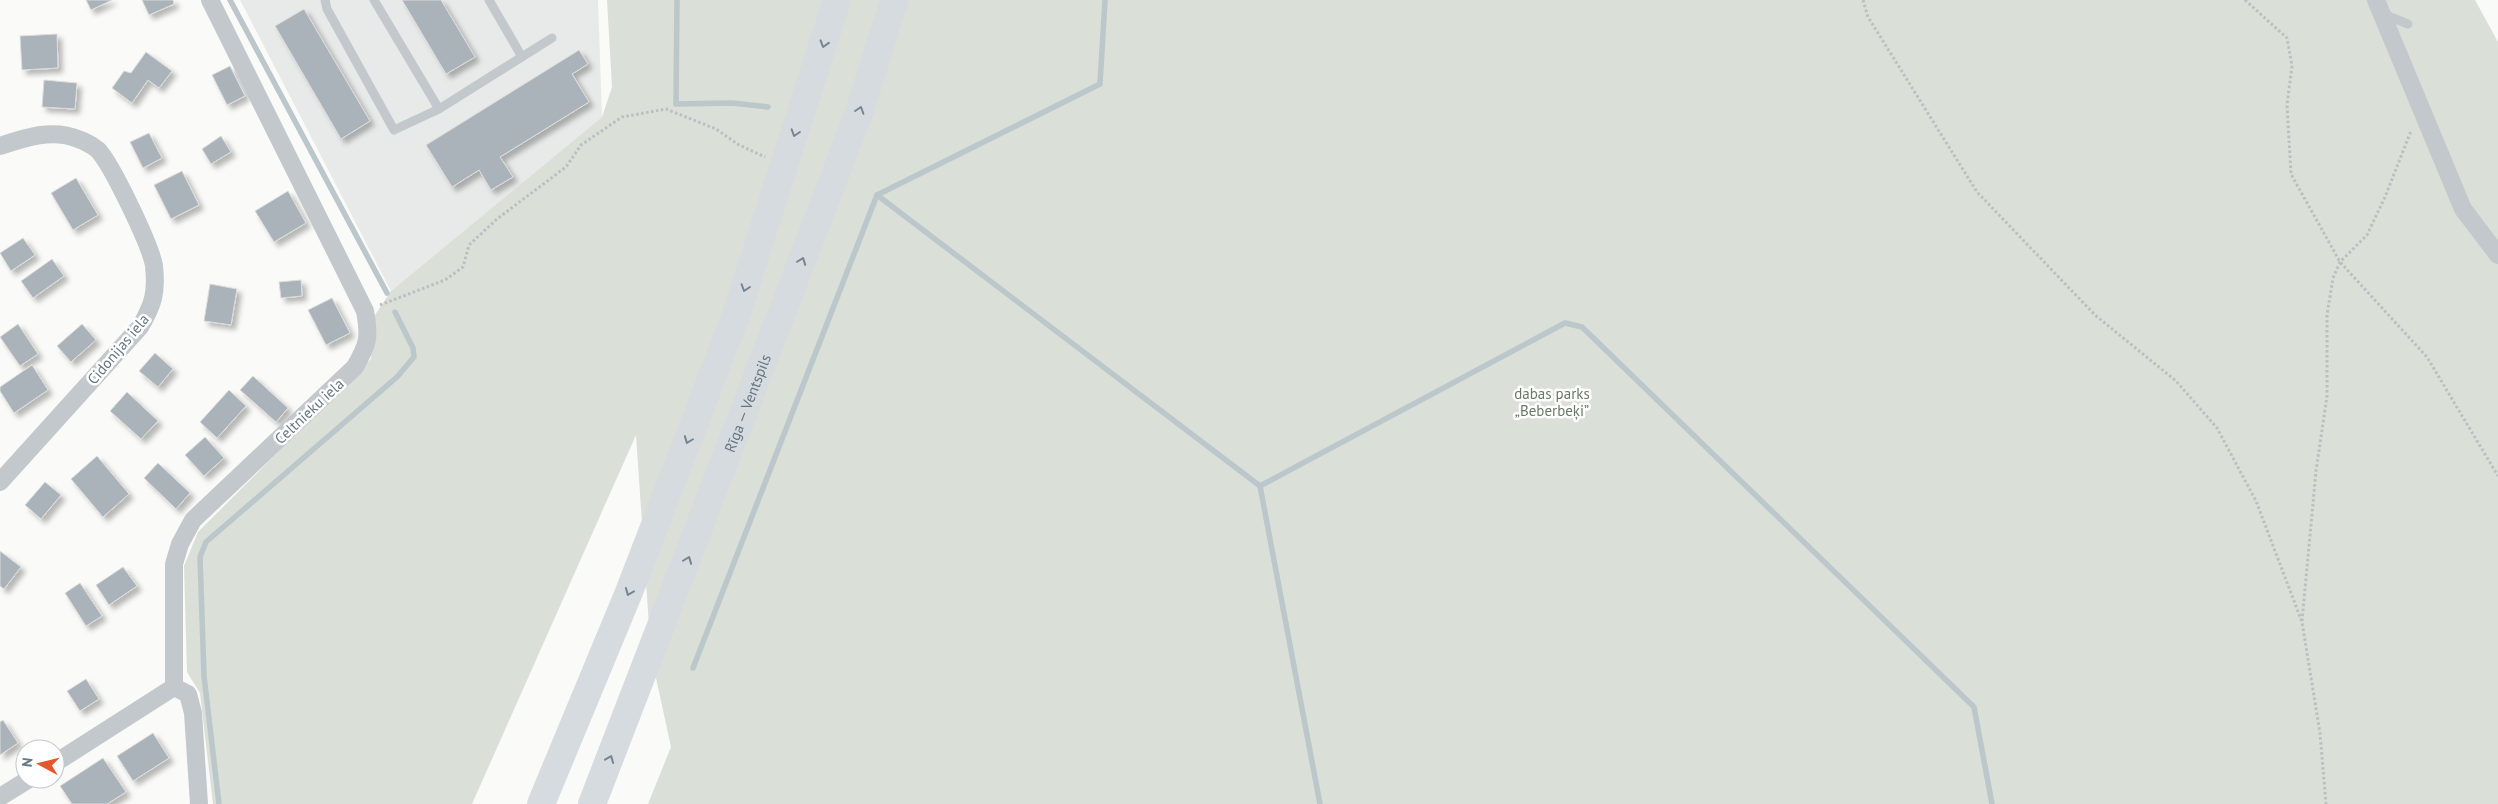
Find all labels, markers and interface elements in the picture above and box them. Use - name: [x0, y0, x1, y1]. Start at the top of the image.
- one-way arrow: [819, 39, 829, 47]
- one-way arrow: [855, 106, 865, 114]
- one-way arrow: [791, 129, 801, 137]
- one-way arrow: [797, 258, 807, 266]
- one-way arrow: [741, 283, 751, 292]
- street label: Cidonijas iela: [83, 310, 153, 388]
- street label: Rīga — Ventspils: [719, 351, 775, 455]
- street label: Celtnieku iela: [270, 374, 348, 448]
- park label: dabas parks „Beberbeķi”: [1514, 384, 1590, 420]
- one-way arrow: [684, 435, 694, 444]
- one-way arrow: [682, 556, 692, 565]
- one-way arrow: [625, 587, 635, 596]
- north arrow: [15, 739, 65, 789]
- one-way arrow: [604, 755, 614, 764]
- text: N: [18, 757, 37, 768]

